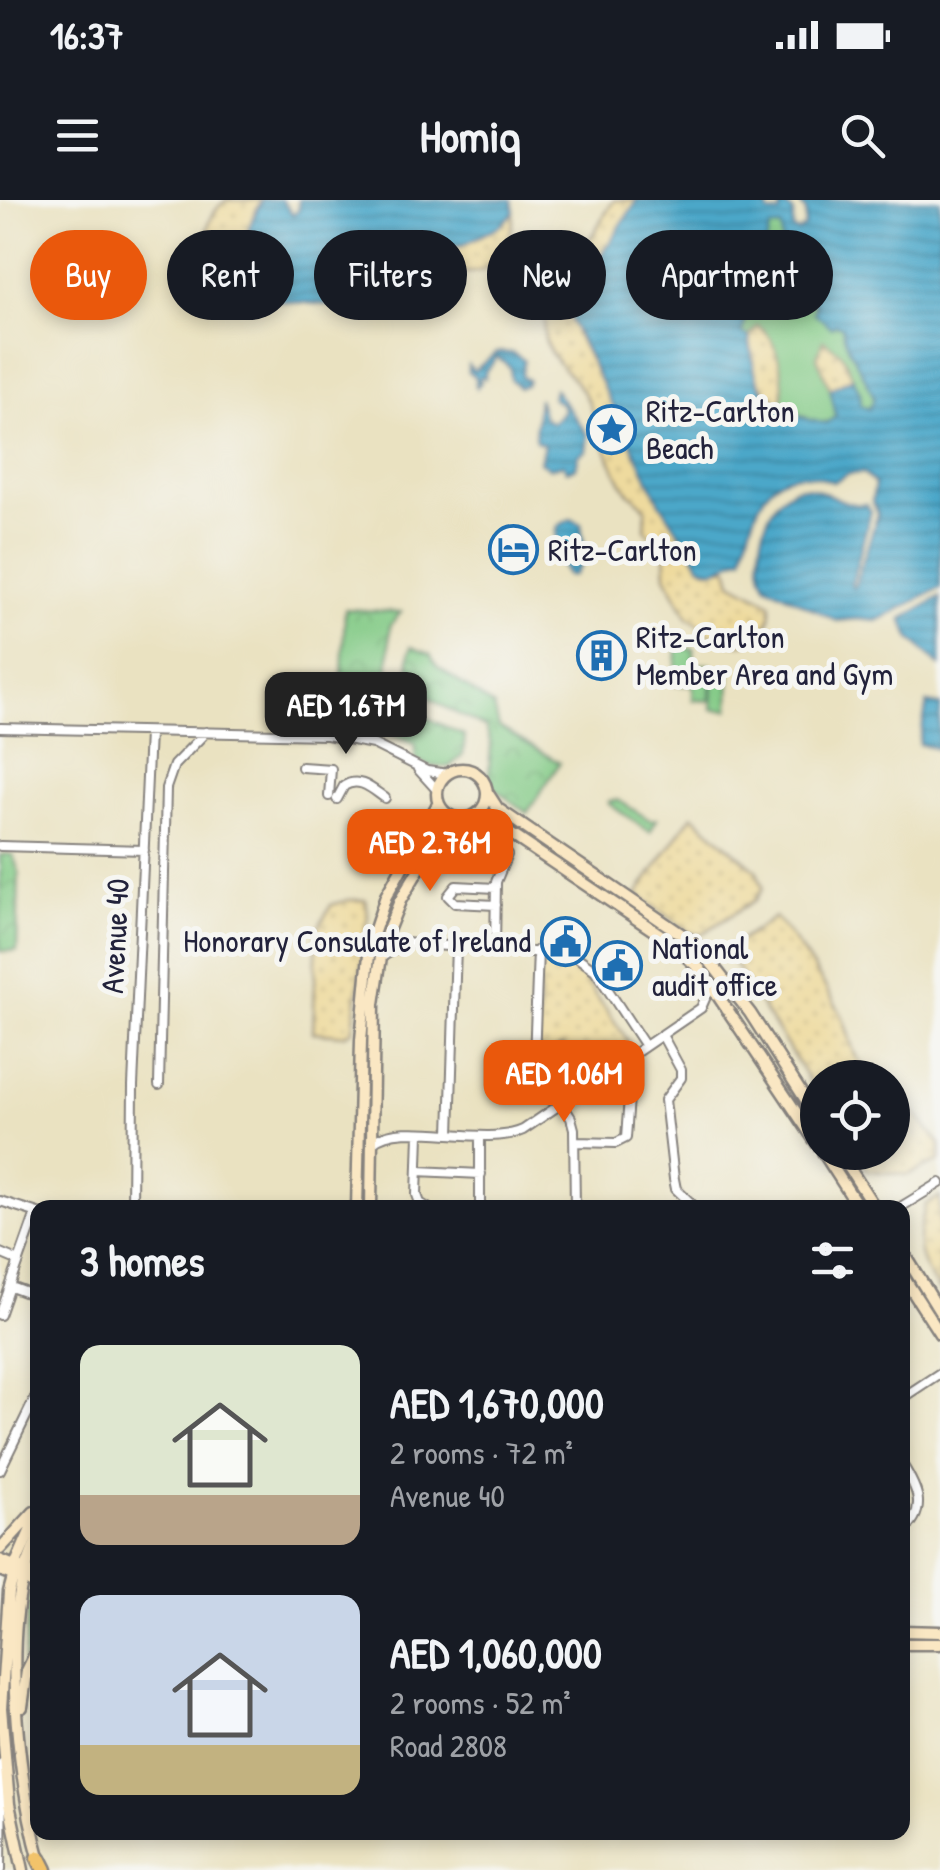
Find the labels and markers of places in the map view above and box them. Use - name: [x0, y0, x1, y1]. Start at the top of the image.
- place label: Ritz-Carlton Beach: [646, 389, 795, 469]
- place icon: Ritz-Carlton Beach: [585, 403, 637, 455]
- hotel icon: Ritz-Carlton: [487, 524, 539, 576]
- place label: Ritz-Carlton: [548, 528, 697, 571]
- place label: Ritz-Carlton Member Area and Gym: [636, 615, 893, 695]
- building icon: Ritz-Carlton Member Area and Gym: [575, 629, 627, 681]
- pin: AED 1.67M: [232, 672, 460, 757]
- pin: AED 2.76M: [316, 809, 544, 894]
- public building icon: Honorary Consulate of Ireland: [540, 915, 592, 967]
- place label: Honorary Consulate of Ireland: [183, 919, 531, 962]
- place label: National audit office: [652, 926, 778, 1006]
- public building icon: National audit office: [591, 940, 643, 992]
- pin: AED 1.06M: [450, 1040, 678, 1125]

